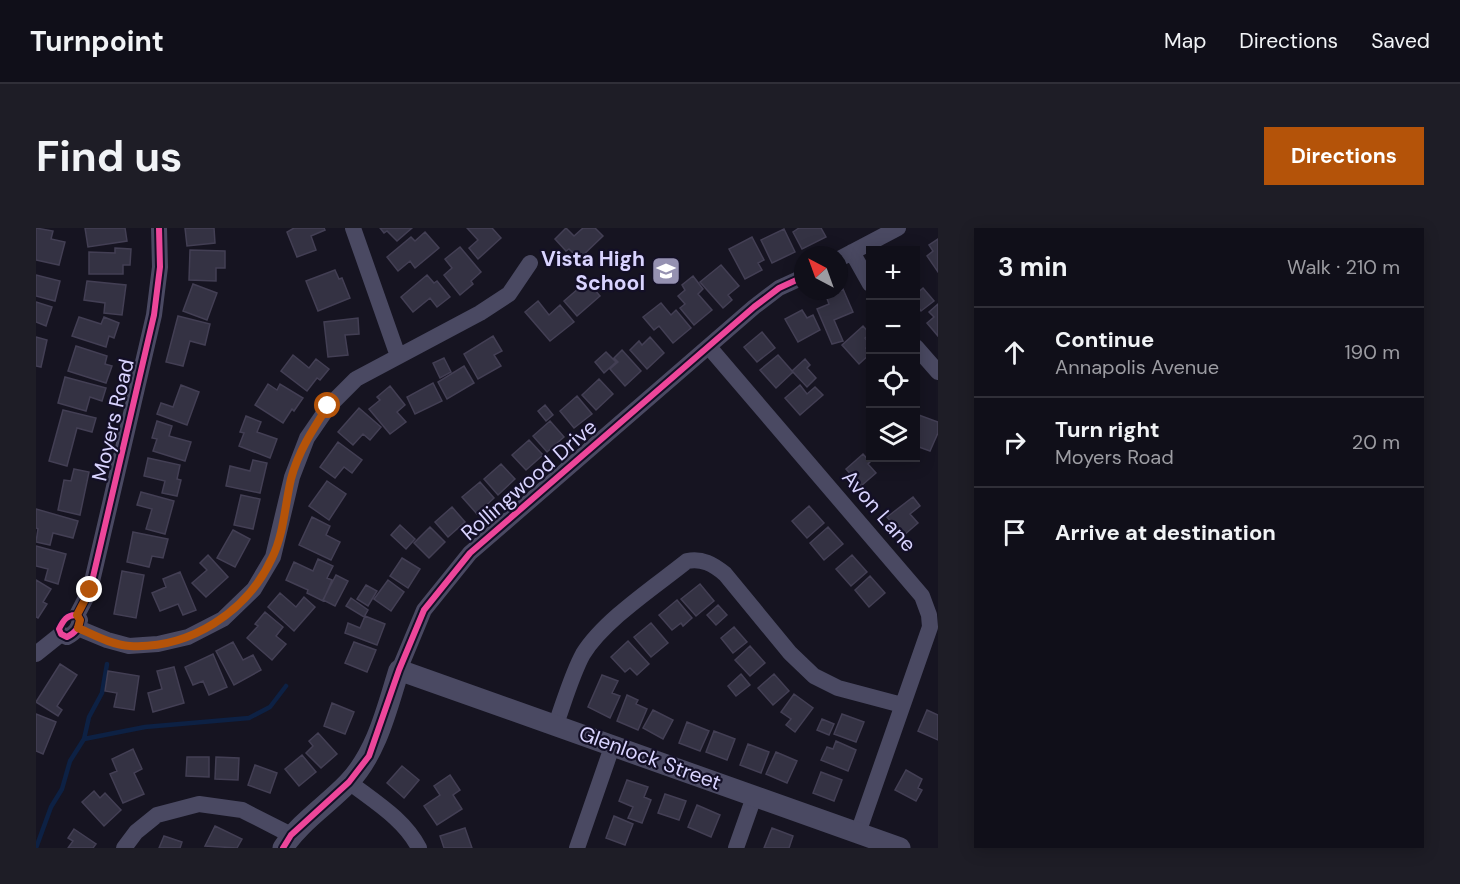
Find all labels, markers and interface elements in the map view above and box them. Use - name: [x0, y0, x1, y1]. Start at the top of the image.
- text: Turnpoint: [30, 23, 164, 60]
- text: Map: [1164, 27, 1206, 55]
- text: Directions: [1239, 27, 1338, 55]
- text: Saved: [1371, 27, 1430, 55]
- button: Directions: [1264, 127, 1424, 185]
- text: Find us: [36, 129, 182, 184]
- place label: Vista High School: [541, 245, 645, 297]
- north arrow: [794, 246, 848, 300]
- map controls: [866, 246, 920, 462]
- button: +: [866, 246, 920, 300]
- text: 3 min: [998, 250, 1067, 284]
- text: Walk · 210 m: [1287, 254, 1400, 280]
- school or university icon: Vista High School: [650, 255, 682, 287]
- button: −: [866, 300, 920, 354]
- text: Continue: [1055, 325, 1154, 354]
- icon: ahead: [998, 336, 1031, 369]
- text: 190 m: [1344, 339, 1400, 365]
- button: locate: [866, 354, 920, 408]
- text: Annapolis Avenue: [1055, 354, 1219, 380]
- street label: Moyers Road: [85, 356, 141, 484]
- route start: [314, 392, 340, 418]
- button: layers: [866, 408, 920, 462]
- street label: Rollingwood Drive: [455, 413, 603, 547]
- text: Turn right: [1055, 415, 1160, 444]
- icon: right: [998, 426, 1031, 459]
- text: 20 m: [1352, 429, 1400, 455]
- text: Moyers Road: [1055, 444, 1174, 470]
- street label: Avon Lane: [836, 464, 922, 558]
- icon: arrive: [998, 516, 1031, 549]
- text: Arrive at destination: [1055, 518, 1276, 547]
- route end: [76, 576, 102, 602]
- street label: Glenlock Street: [575, 719, 725, 797]

